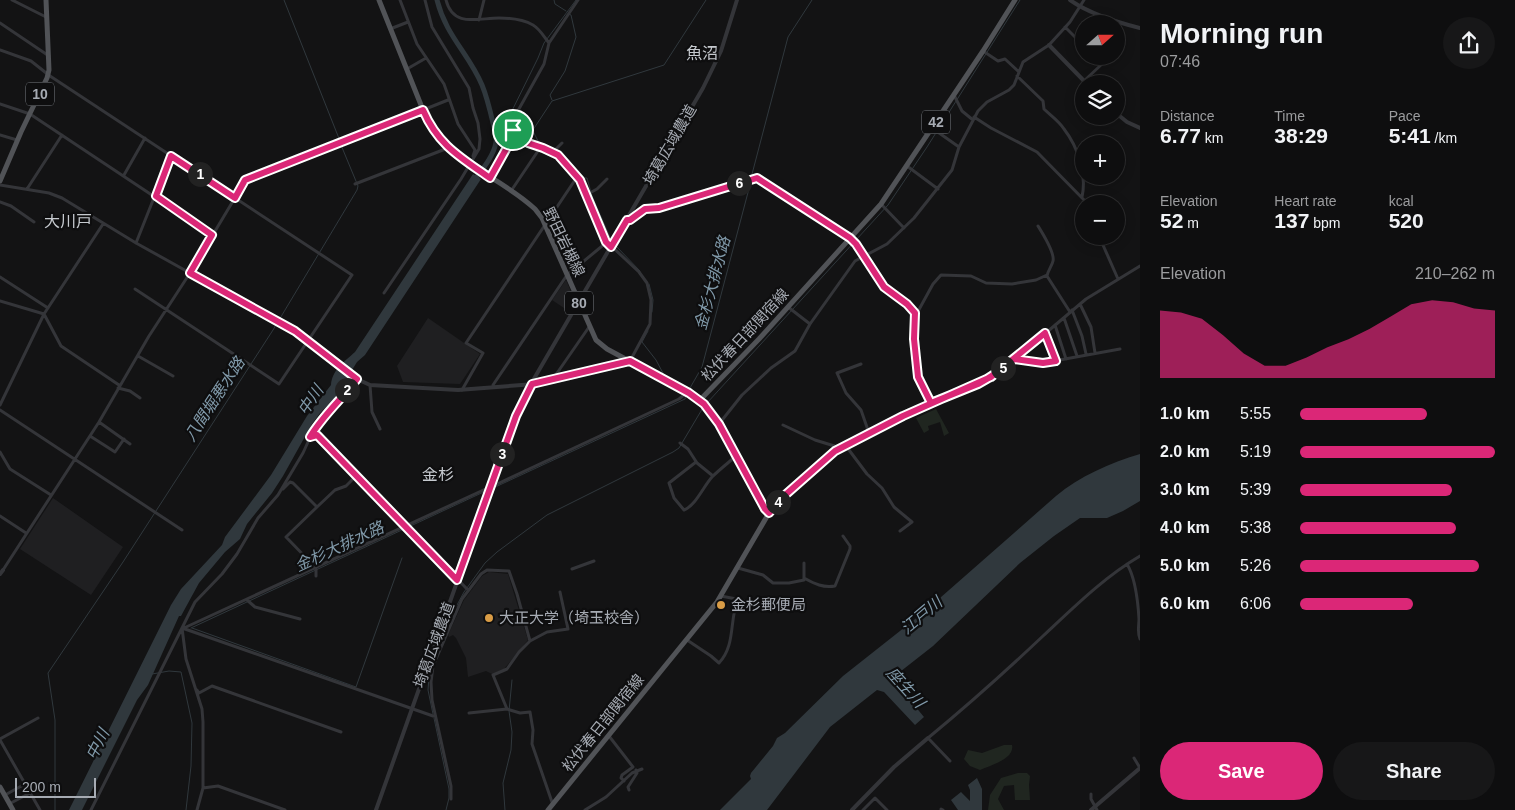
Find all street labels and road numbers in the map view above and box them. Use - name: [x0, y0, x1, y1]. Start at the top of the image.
- road number: 10: [26, 82, 54, 106]
- street label: 埼葛広域農道: [640, 102, 699, 188]
- road number: 42: [922, 110, 950, 134]
- street label: 野田岩槻線: [540, 204, 589, 279]
- street label: 松伏春日部関宿線: [697, 285, 792, 384]
- road number: 80: [565, 292, 593, 314]
- street label: 埼葛広域農道: [410, 600, 457, 690]
- street label: 松伏春日部関宿線: [558, 671, 647, 775]

